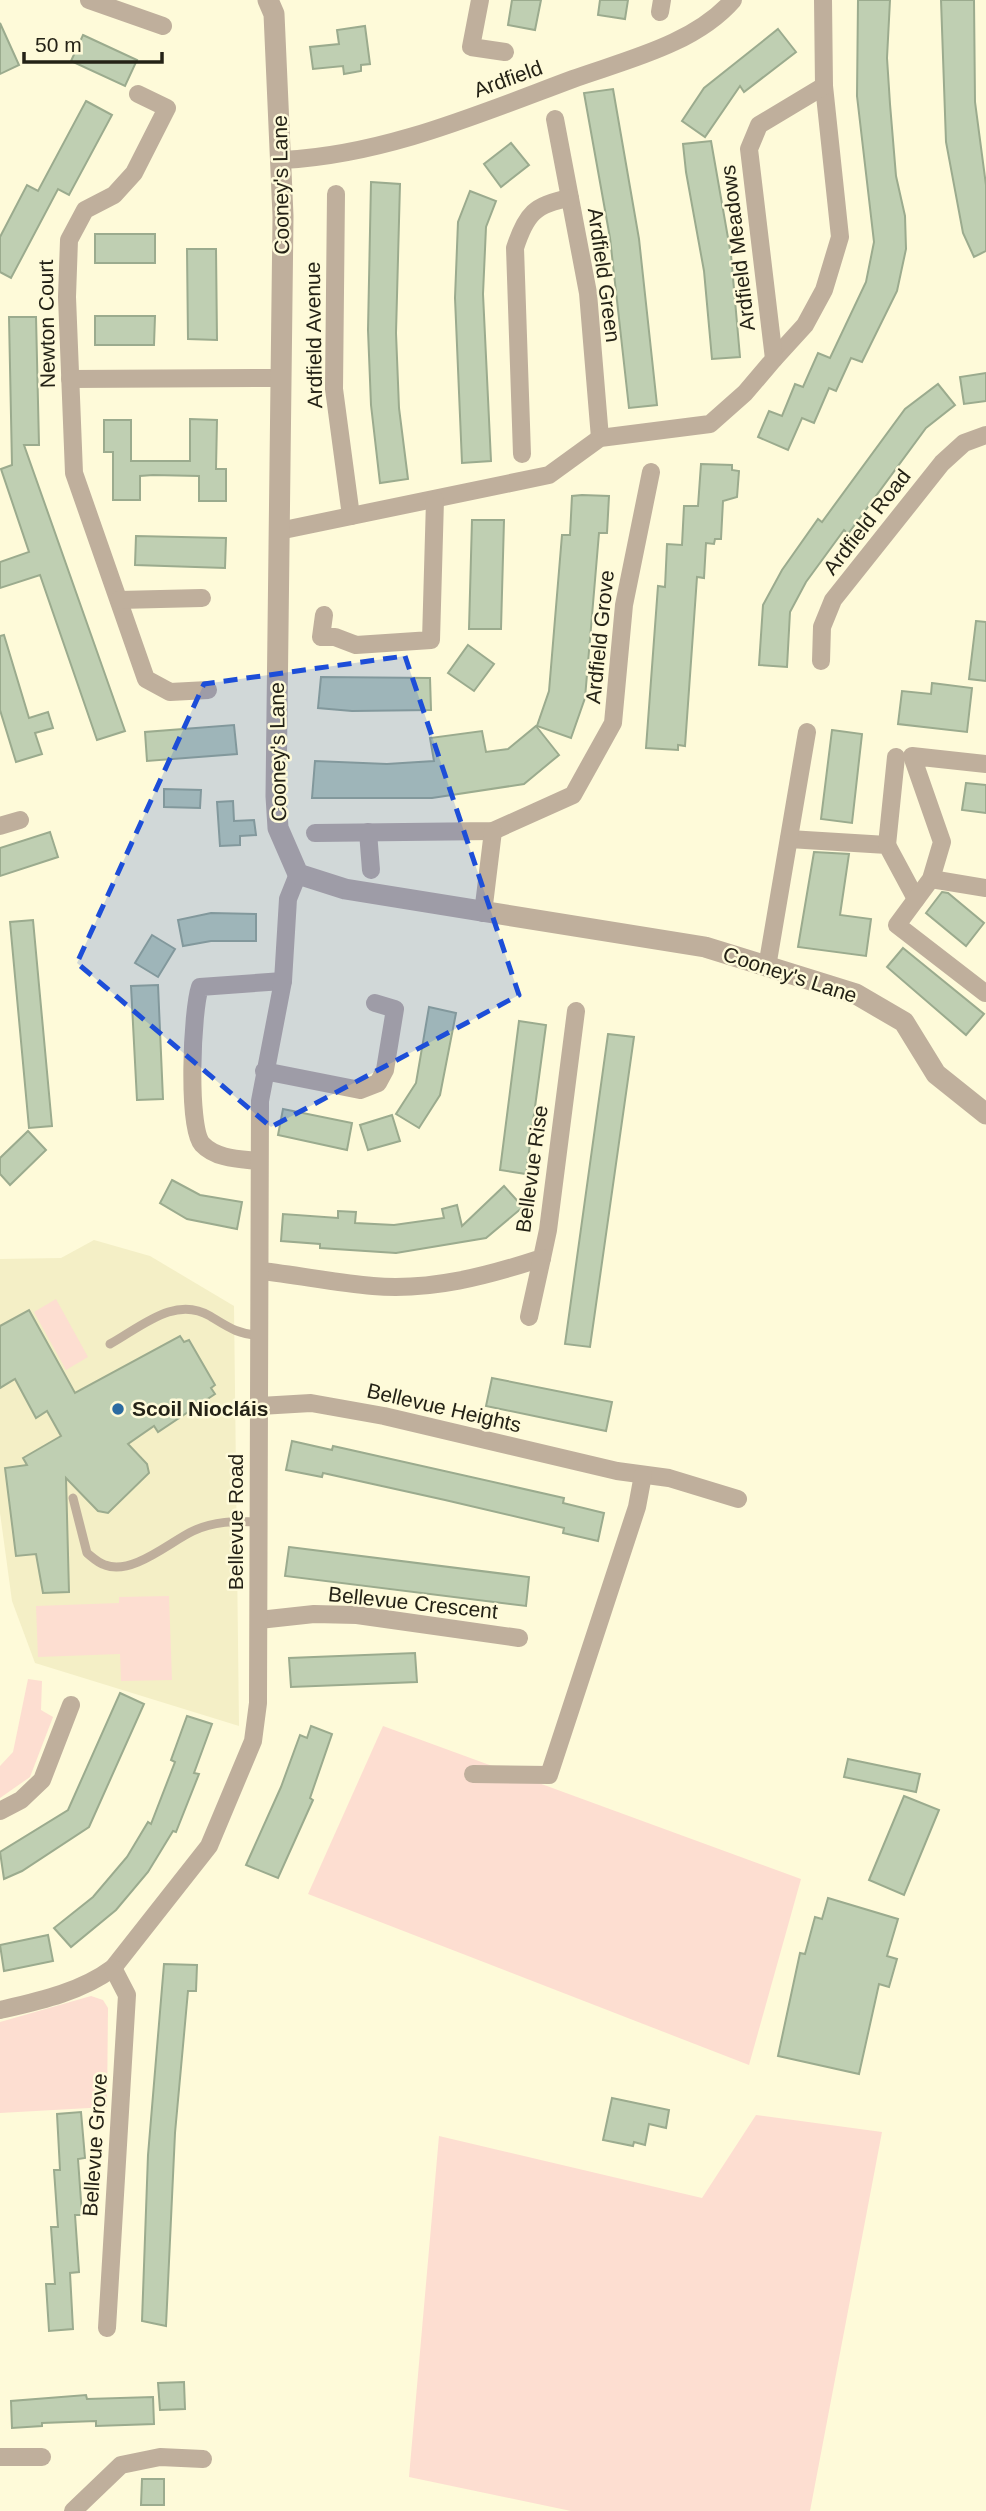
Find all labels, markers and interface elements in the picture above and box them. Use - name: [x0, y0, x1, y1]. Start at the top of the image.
- scale bar: [24, 21, 163, 65]
- text: 50 m: [35, 33, 82, 56]
- street label: Ardfield: [470, 56, 545, 102]
- street label: Cooney's Lane: [268, 115, 293, 255]
- street label: Ardfield Meadows: [716, 164, 759, 332]
- street label: Ardfield Green: [584, 206, 625, 344]
- street label: Newton Court: [34, 259, 59, 388]
- street label: Ardfield Avenue: [301, 261, 326, 409]
- street label: Ardfield Road: [818, 464, 915, 579]
- street label: Ardfield Grove: [581, 569, 618, 705]
- street label: Cooney's Lane: [265, 682, 290, 822]
- street label: Cooney's Lane: [720, 942, 860, 1007]
- street label: Bellevue Rise: [511, 1104, 552, 1234]
- street label: Bellevue Heights: [365, 1379, 523, 1436]
- place label: Scoil Niocláis: [132, 1397, 269, 1420]
- marker: Scoil Niocláis: [110, 1401, 126, 1417]
- street label: Bellevue Road: [224, 1454, 247, 1590]
- street label: Bellevue Crescent: [327, 1582, 499, 1623]
- street label: Bellevue Grove: [78, 2073, 111, 2217]

